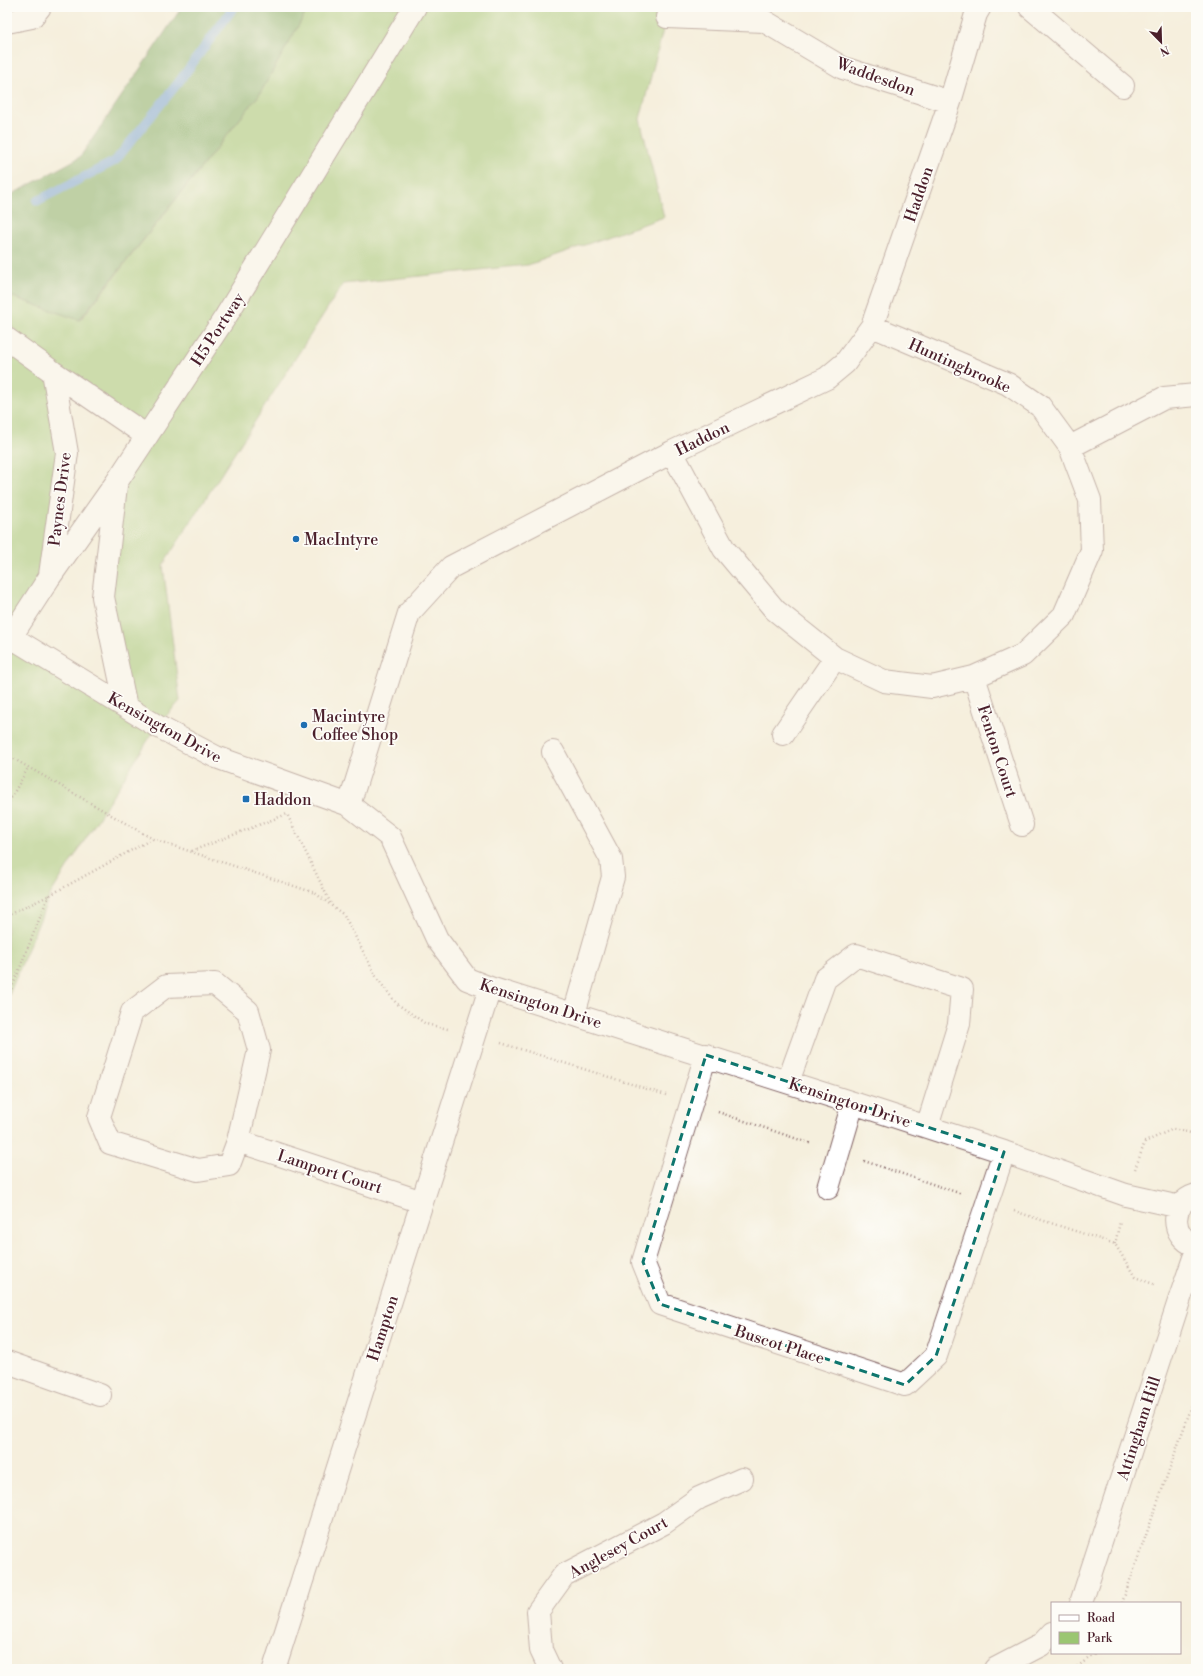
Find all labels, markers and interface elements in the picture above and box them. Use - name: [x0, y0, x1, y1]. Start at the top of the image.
- north arrow: [1141, 22, 1181, 62]
- text: N: [1158, 42, 1171, 59]
- street label: Waddesdon: [833, 53, 918, 101]
- street label: Haddon: [900, 163, 938, 225]
- street label: H5 Portway: [187, 289, 249, 370]
- street label: Huntingbrooke: [905, 334, 1014, 397]
- street label: Haddon: [672, 417, 733, 461]
- street label: Paynes Drive: [44, 451, 76, 547]
- place label: MacIntyre: [304, 530, 378, 550]
- marker: MacIntyre: [291, 534, 301, 544]
- street label: Kensington Drive: [104, 688, 225, 767]
- street label: Fenton Court: [973, 702, 1022, 801]
- place label: Macintyre Coffee Shop: [312, 707, 398, 745]
- marker: Macintyre Coffee Shop: [299, 720, 309, 730]
- place label: Haddon: [254, 790, 312, 810]
- marker: Haddon: [241, 794, 251, 804]
- street label: Kensington Drive: [477, 975, 604, 1033]
- street label: Kensington Drive: [786, 1074, 913, 1132]
- street label: Lamport Court: [275, 1146, 385, 1198]
- street label: Hampton: [363, 1292, 403, 1364]
- street label: Buscot Place: [731, 1321, 827, 1369]
- street label: Attingham Hill: [1112, 1374, 1165, 1484]
- street label: Anglesey Court: [565, 1512, 672, 1584]
- legend: [1051, 1602, 1181, 1654]
- text: Road: [1087, 1611, 1115, 1626]
- text: Park: [1087, 1631, 1113, 1646]

